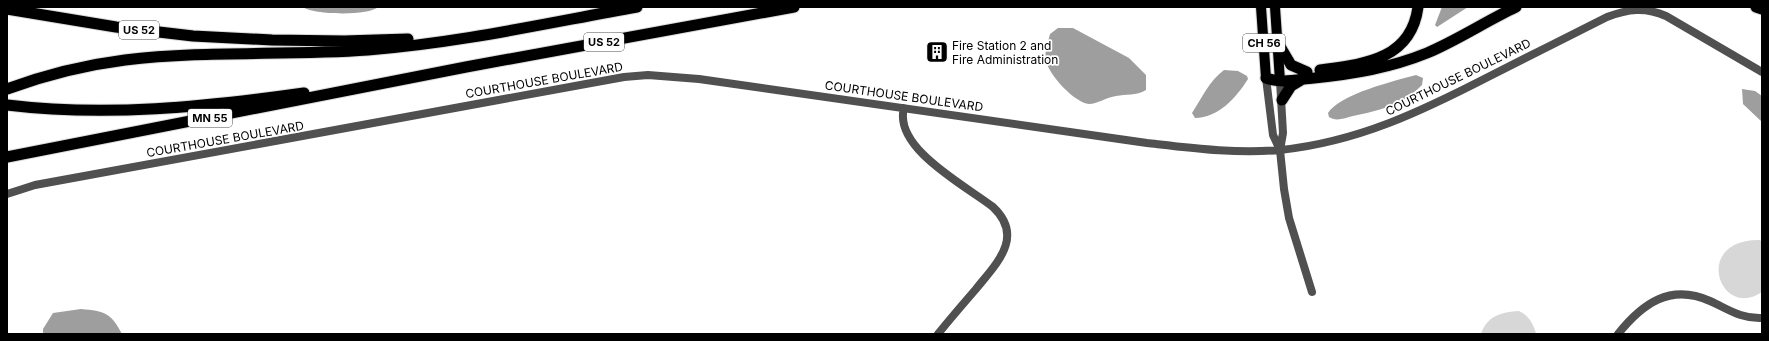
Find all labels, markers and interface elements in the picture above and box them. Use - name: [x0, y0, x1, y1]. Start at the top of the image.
- road number: US 52: [119, 21, 159, 39]
- road number: US 52: [584, 33, 624, 51]
- road number: CH 56: [1243, 34, 1285, 52]
- street label: COURTHOUSE BOULEVARD: [1383, 35, 1533, 119]
- place label: Fire Station 2 and Fire Administration: [952, 38, 1058, 67]
- building icon: Fire Station 2 and Fire Administration: [924, 39, 950, 65]
- street label: COURTHOUSE BOULEVARD: [464, 59, 624, 101]
- street label: COURTHOUSE BOULEVARD: [824, 77, 984, 115]
- road number: MN 55: [188, 109, 232, 127]
- street label: COURTHOUSE BOULEVARD: [145, 118, 305, 160]

